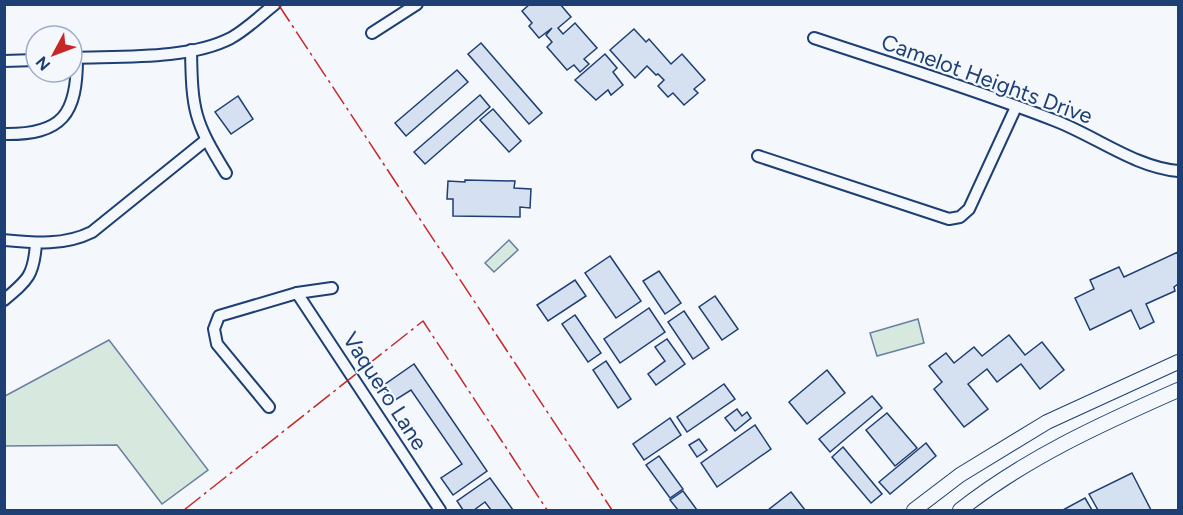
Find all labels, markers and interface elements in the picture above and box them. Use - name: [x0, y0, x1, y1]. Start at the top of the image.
- north arrow: [24, 24, 84, 84]
- street label: Camelot Heights Drive: [878, 28, 1096, 130]
- text: N: [32, 53, 54, 74]
- street label: Vaquero Lane: [337, 327, 433, 455]

